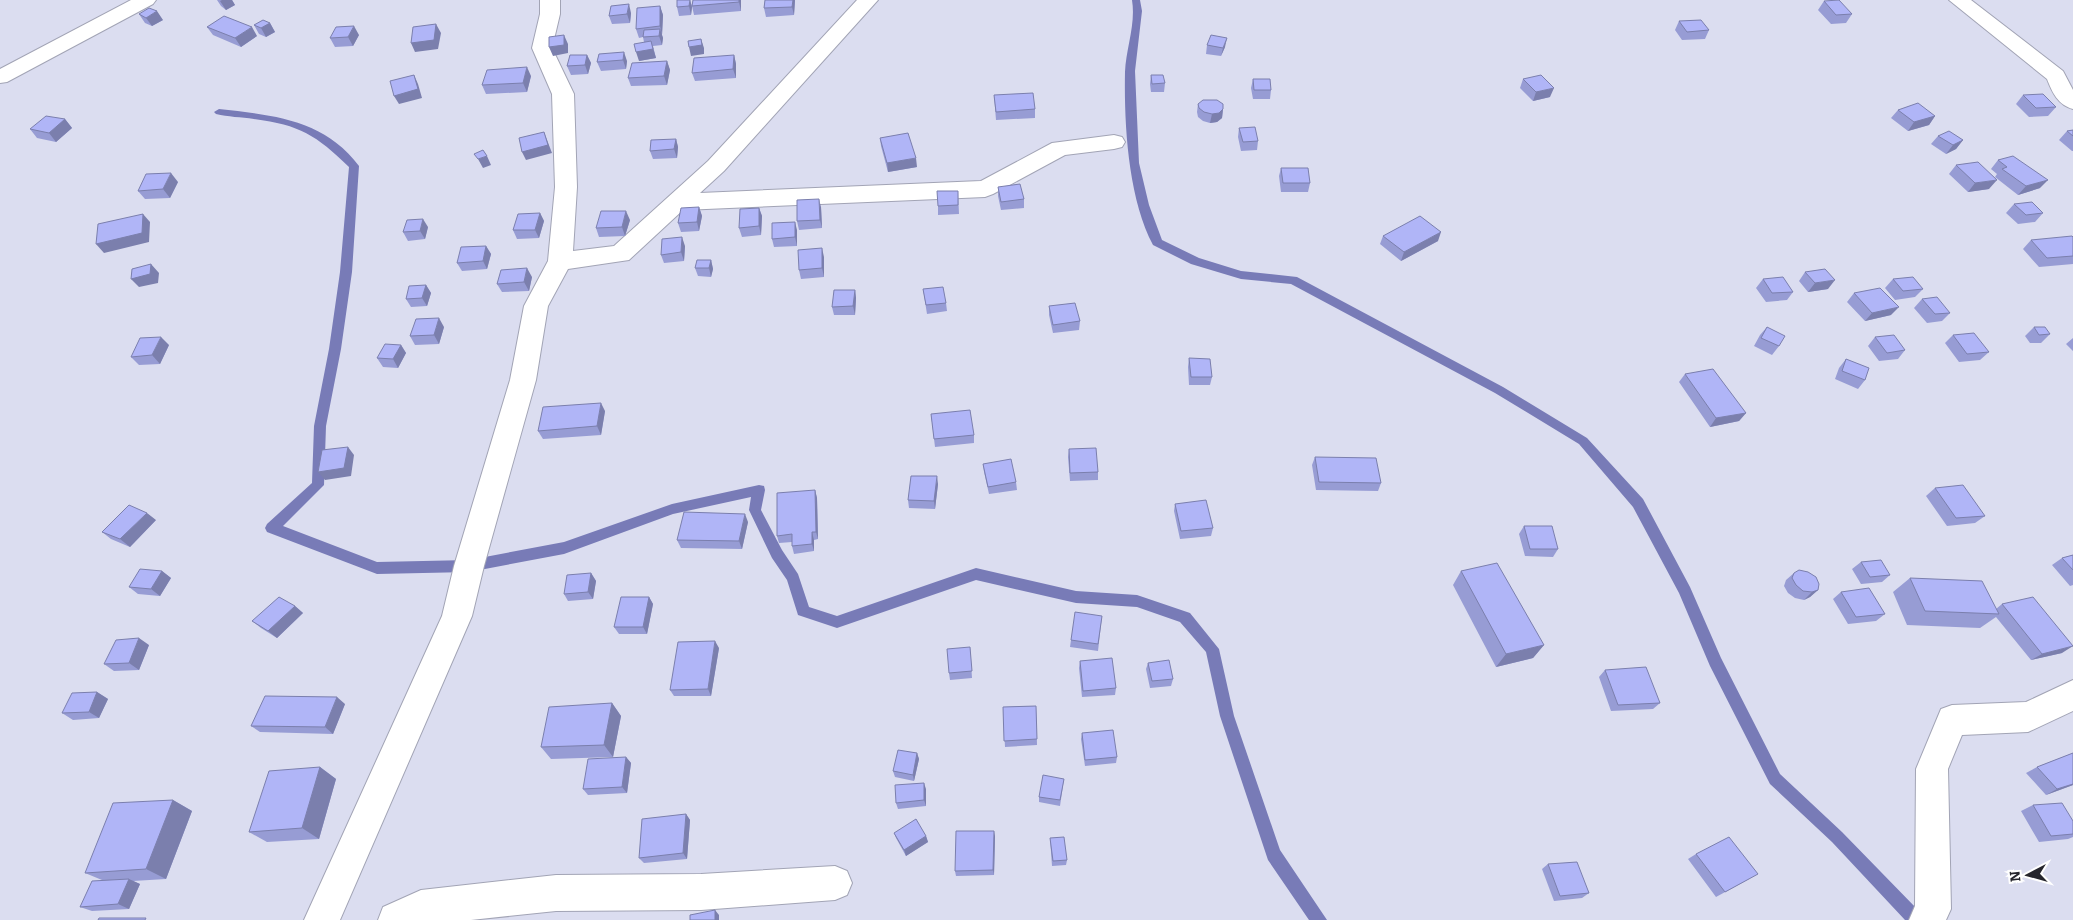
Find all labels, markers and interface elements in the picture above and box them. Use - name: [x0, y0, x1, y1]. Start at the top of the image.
- north arrow: [2003, 850, 2053, 900]
- text: N: [2007, 870, 2025, 883]

